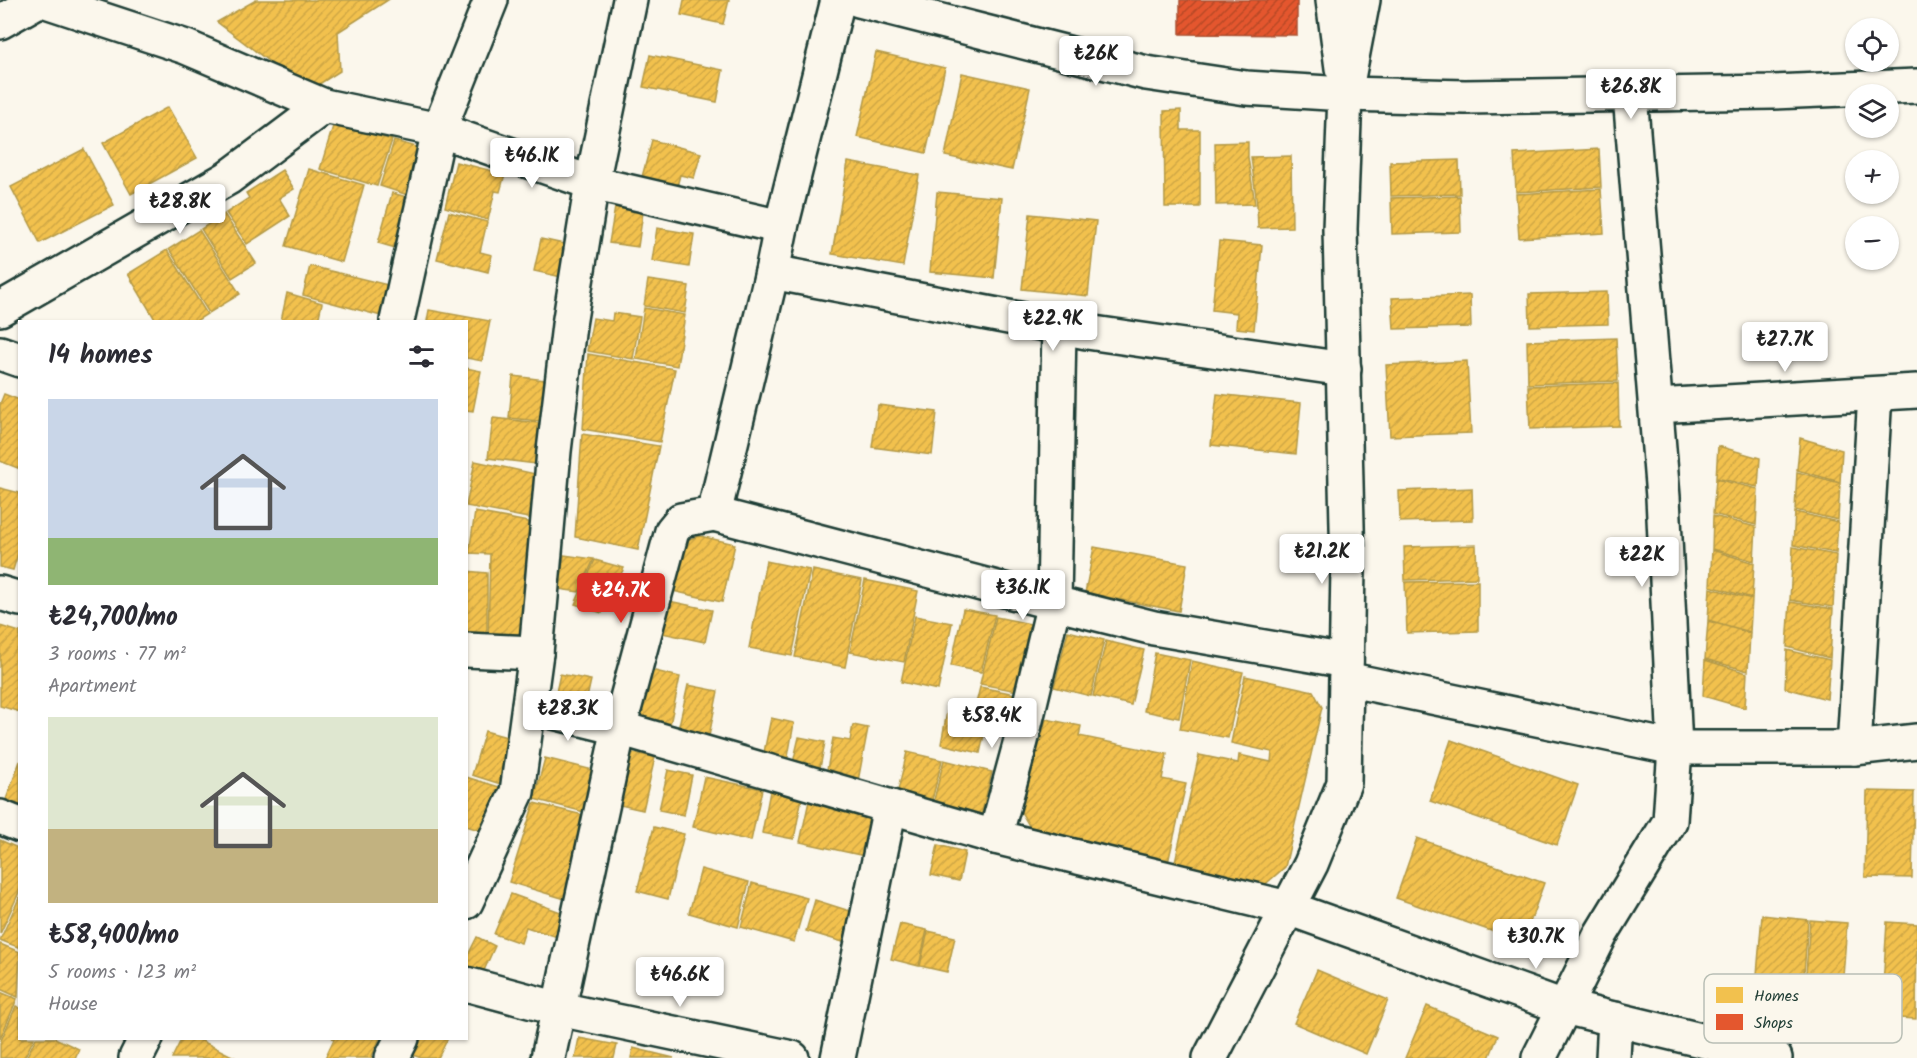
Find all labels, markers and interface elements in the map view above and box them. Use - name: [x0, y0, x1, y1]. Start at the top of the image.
- map controls: [1845, 18, 1899, 270]
- button: locate: [1845, 18, 1899, 72]
- pin: ₺26K: [1060, 36, 1132, 87]
- text: ₺26K: [1073, 39, 1119, 71]
- pin: ₺26.8K: [1582, 69, 1680, 120]
- text: ₺26.8K: [1600, 72, 1662, 104]
- button: layers: [1845, 84, 1899, 138]
- pin: ₺46.1K: [483, 138, 581, 189]
- text: ₺46.1K: [504, 141, 560, 173]
- button: +: [1845, 150, 1899, 204]
- pin: ₺28.8K: [131, 184, 229, 235]
- text: ₺28.8K: [148, 187, 212, 219]
- button: −: [1845, 216, 1899, 270]
- pin: ₺22.9K: [1004, 301, 1102, 352]
- text: ₺22.9K: [1022, 304, 1084, 336]
- pin: ₺27.7K: [1736, 322, 1834, 373]
- text: ₺27.7K: [1756, 325, 1814, 357]
- text: 14 homes: [48, 335, 153, 377]
- icon: filters: [405, 340, 438, 373]
- icon: home: [189, 438, 297, 546]
- pin: ₺21.2K: [1273, 534, 1371, 585]
- text: ₺21.2K: [1293, 537, 1351, 569]
- pin: ₺22K: [1606, 537, 1678, 588]
- text: ₺22K: [1619, 540, 1665, 572]
- pin: ₺36.1K: [974, 570, 1072, 621]
- pin: ₺24.7K: [572, 573, 670, 624]
- text: ₺36.1K: [995, 573, 1051, 605]
- text: ₺24.7K: [591, 576, 651, 608]
- text: ₺24,700/mo: [48, 597, 178, 639]
- text: 3 rooms · 77 m²: [48, 639, 186, 671]
- text: Apartment: [48, 671, 137, 703]
- pin: ₺28.3K: [519, 691, 617, 742]
- text: ₺28.3K: [537, 694, 599, 726]
- pin: ₺58.4K: [943, 698, 1041, 749]
- text: ₺58.4K: [962, 701, 1022, 733]
- icon: home: [189, 756, 297, 864]
- text: ₺58,400/mo: [48, 915, 179, 957]
- pin: ₺30.7K: [1487, 919, 1585, 970]
- text: ₺30.7K: [1507, 922, 1565, 954]
- text: 5 rooms · 123 m²: [48, 957, 196, 989]
- pin: ₺46.6K: [631, 957, 729, 1008]
- text: ₺46.6K: [650, 960, 710, 992]
- legend: [1704, 974, 1902, 1043]
- text: Homes: [1754, 984, 1799, 1009]
- text: House: [48, 989, 98, 1021]
- text: Shops: [1754, 1011, 1793, 1036]

